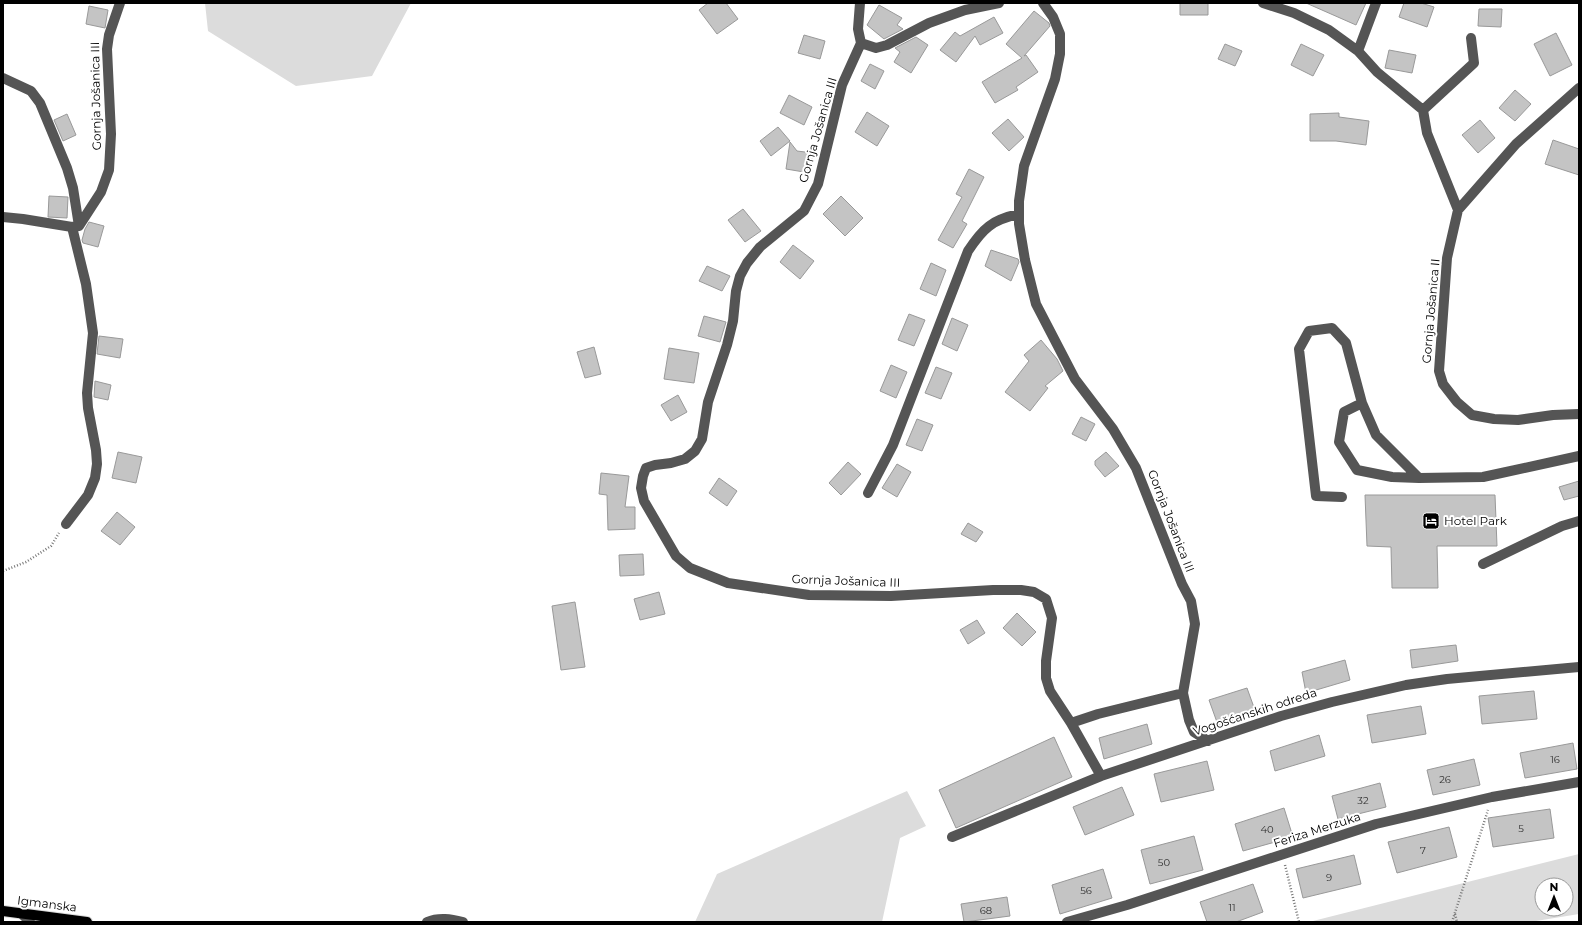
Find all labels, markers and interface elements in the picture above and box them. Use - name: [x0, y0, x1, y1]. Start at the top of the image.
- street label: Gornja Jošanica III: [87, 41, 104, 151]
- street label: Gornja Jošanica III: [795, 75, 840, 184]
- street label: Gornja Jošanica II: [1418, 258, 1443, 364]
- street label: Gornja Jošanica III: [1145, 467, 1198, 574]
- hotel icon: Hotel Park: [1421, 511, 1441, 531]
- place label: Hotel Park: [1444, 513, 1508, 528]
- street label: Gornja Jošanica III: [791, 571, 901, 590]
- street label: Vogošćanskih odreda: [1191, 684, 1319, 739]
- house number: 16: [1550, 753, 1560, 766]
- house number: 26: [1439, 773, 1451, 786]
- house number: 32: [1357, 794, 1369, 807]
- street label: Feriza Merzuka: [1271, 808, 1362, 851]
- house number: 5: [1518, 822, 1524, 835]
- house number: 40: [1260, 823, 1274, 836]
- house number: 7: [1420, 844, 1426, 857]
- house number: 50: [1158, 856, 1171, 869]
- house number: 9: [1326, 871, 1332, 884]
- north arrow: [1534, 877, 1574, 917]
- text: N: [1550, 880, 1558, 894]
- house number: 56: [1080, 884, 1092, 897]
- street label: Igmanska: [16, 892, 78, 915]
- house number: 11: [1228, 901, 1236, 914]
- house number: 68: [980, 904, 992, 917]

